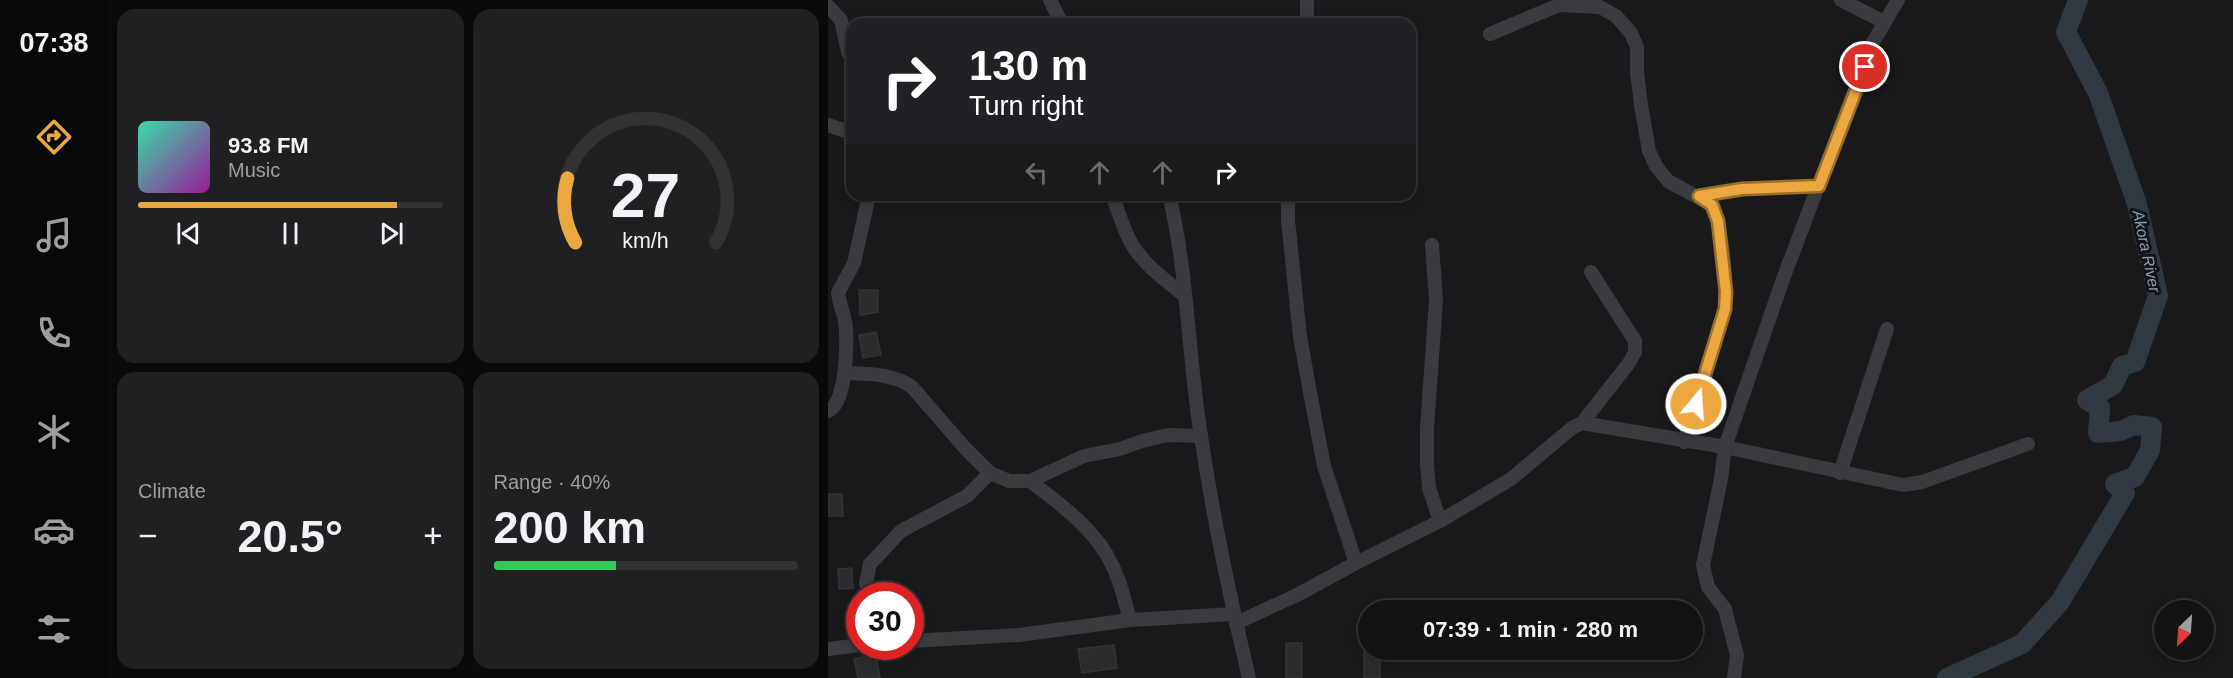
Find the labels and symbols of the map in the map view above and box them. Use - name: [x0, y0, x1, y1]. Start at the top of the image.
- pin: [1839, 41, 1890, 92]
- water label: Akora River: [2129, 207, 2164, 294]
- position arrow: [1664, 372, 1728, 436]
- speed limit sign: 30: [846, 582, 924, 660]
- north arrow: [2154, 600, 2214, 660]

